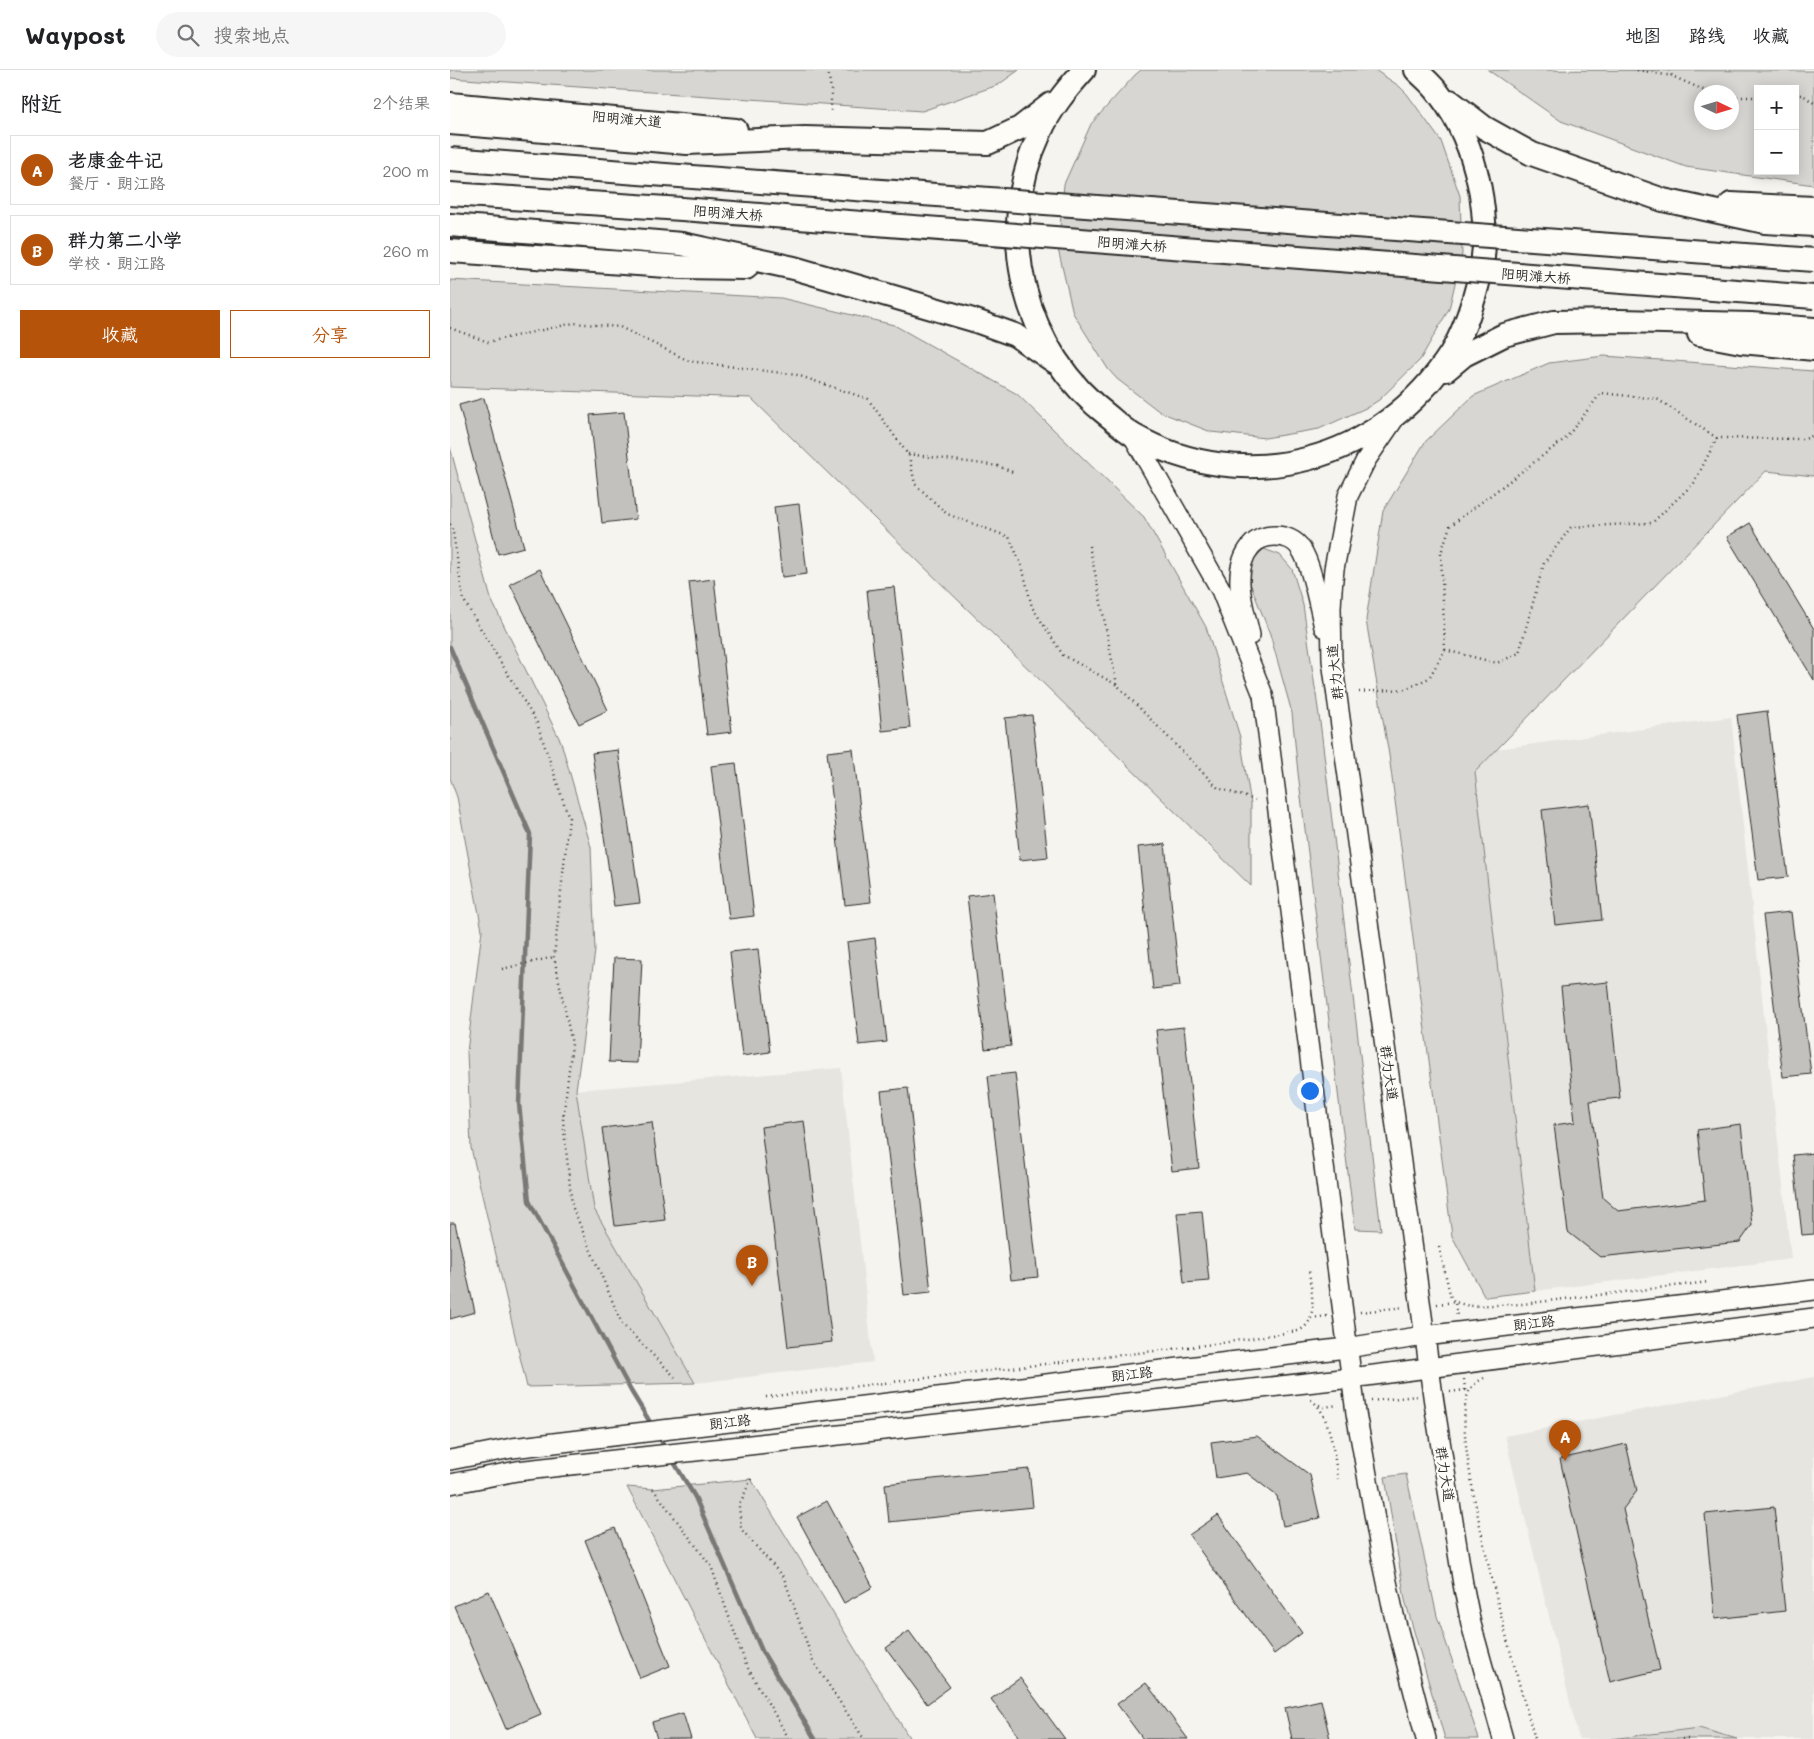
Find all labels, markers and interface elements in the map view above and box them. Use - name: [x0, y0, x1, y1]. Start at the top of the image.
- search box: [156, 12, 506, 57]
- text: Waypost: [25, 19, 126, 50]
- icon: search: [174, 21, 202, 49]
- text: 搜索地点: [214, 22, 290, 47]
- text: 地图: [1625, 23, 1661, 47]
- text: 路线: [1689, 23, 1725, 47]
- text: 收藏: [1753, 23, 1789, 47]
- north arrow: [1694, 85, 1739, 130]
- map controls: [1754, 85, 1799, 175]
- button: +: [1754, 85, 1799, 130]
- text: 附近: [20, 89, 62, 116]
- text: 2个结果: [373, 92, 430, 113]
- street label: 阳明滩大道: [591, 106, 663, 131]
- button: −: [1754, 130, 1799, 175]
- text: 老康金牛记: [68, 147, 163, 172]
- text: A: [31, 160, 43, 181]
- text: 200 m: [382, 160, 429, 181]
- text: 餐厅 · 朗江路: [68, 172, 165, 193]
- street label: 阳明滩大桥: [692, 201, 764, 224]
- text: 群力第二小学: [68, 227, 182, 252]
- street label: 阳明滩大桥: [1096, 232, 1168, 255]
- text: B: [32, 240, 42, 261]
- text: 260 m: [383, 240, 429, 261]
- text: 学校 · 朗江路: [68, 252, 165, 273]
- street label: 阳明滩大桥: [1500, 264, 1572, 287]
- button: 收藏: [20, 310, 220, 358]
- button: 分享: [230, 310, 430, 358]
- street label: 群力大道: [1322, 643, 1347, 701]
- street label: 群力大道: [1376, 1044, 1403, 1102]
- your location: [1297, 1078, 1323, 1104]
- pin: B: [736, 1245, 768, 1286]
- street label: 朗江路: [1512, 1311, 1556, 1334]
- street label: 朗江路: [1110, 1362, 1154, 1385]
- street label: 朗江路: [708, 1410, 752, 1433]
- pin: A: [1549, 1420, 1581, 1461]
- street label: 群力大道: [1432, 1445, 1459, 1503]

